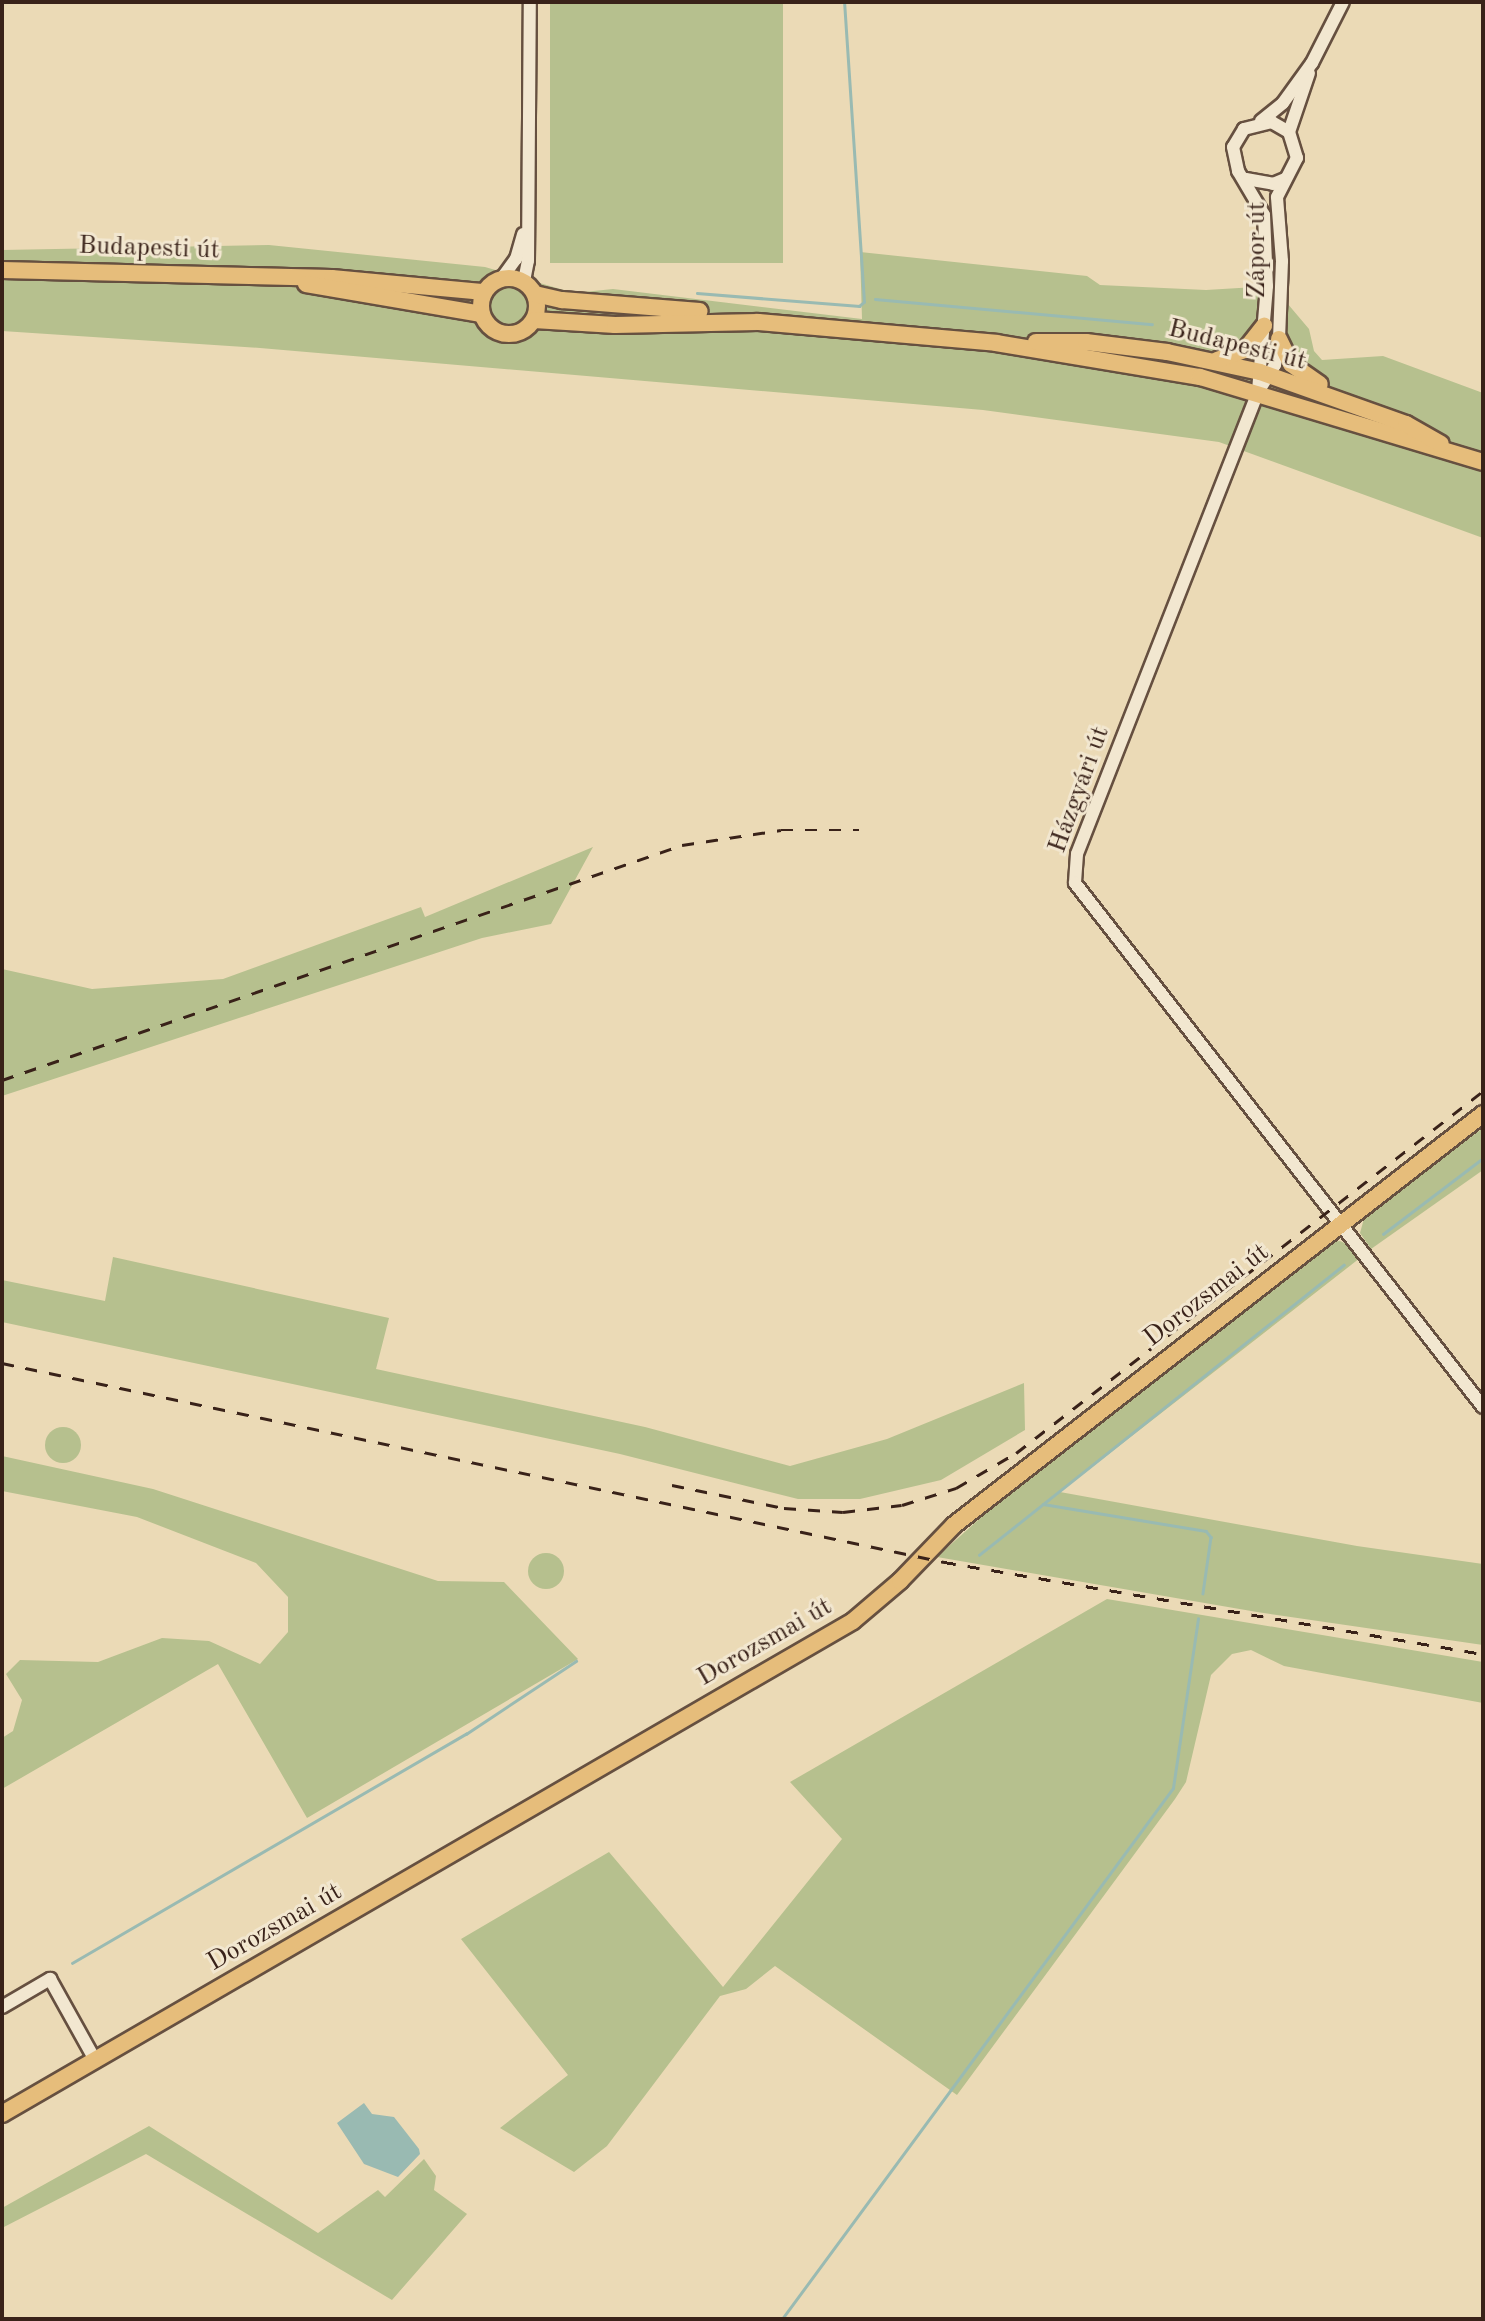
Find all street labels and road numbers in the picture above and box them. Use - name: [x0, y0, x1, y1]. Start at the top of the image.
- street label: Zápor út: [1242, 201, 1274, 299]
- street label: Budapesti út: [78, 231, 220, 267]
- street label: Budapesti út: [1165, 314, 1309, 378]
- street label: Házgyári út: [1043, 722, 1117, 858]
- street label: Dorozsmai út: [1138, 1237, 1276, 1355]
- street label: Dorozsmai út: [692, 1592, 838, 1694]
- street label: Dorozsmai út: [202, 1877, 348, 1979]

